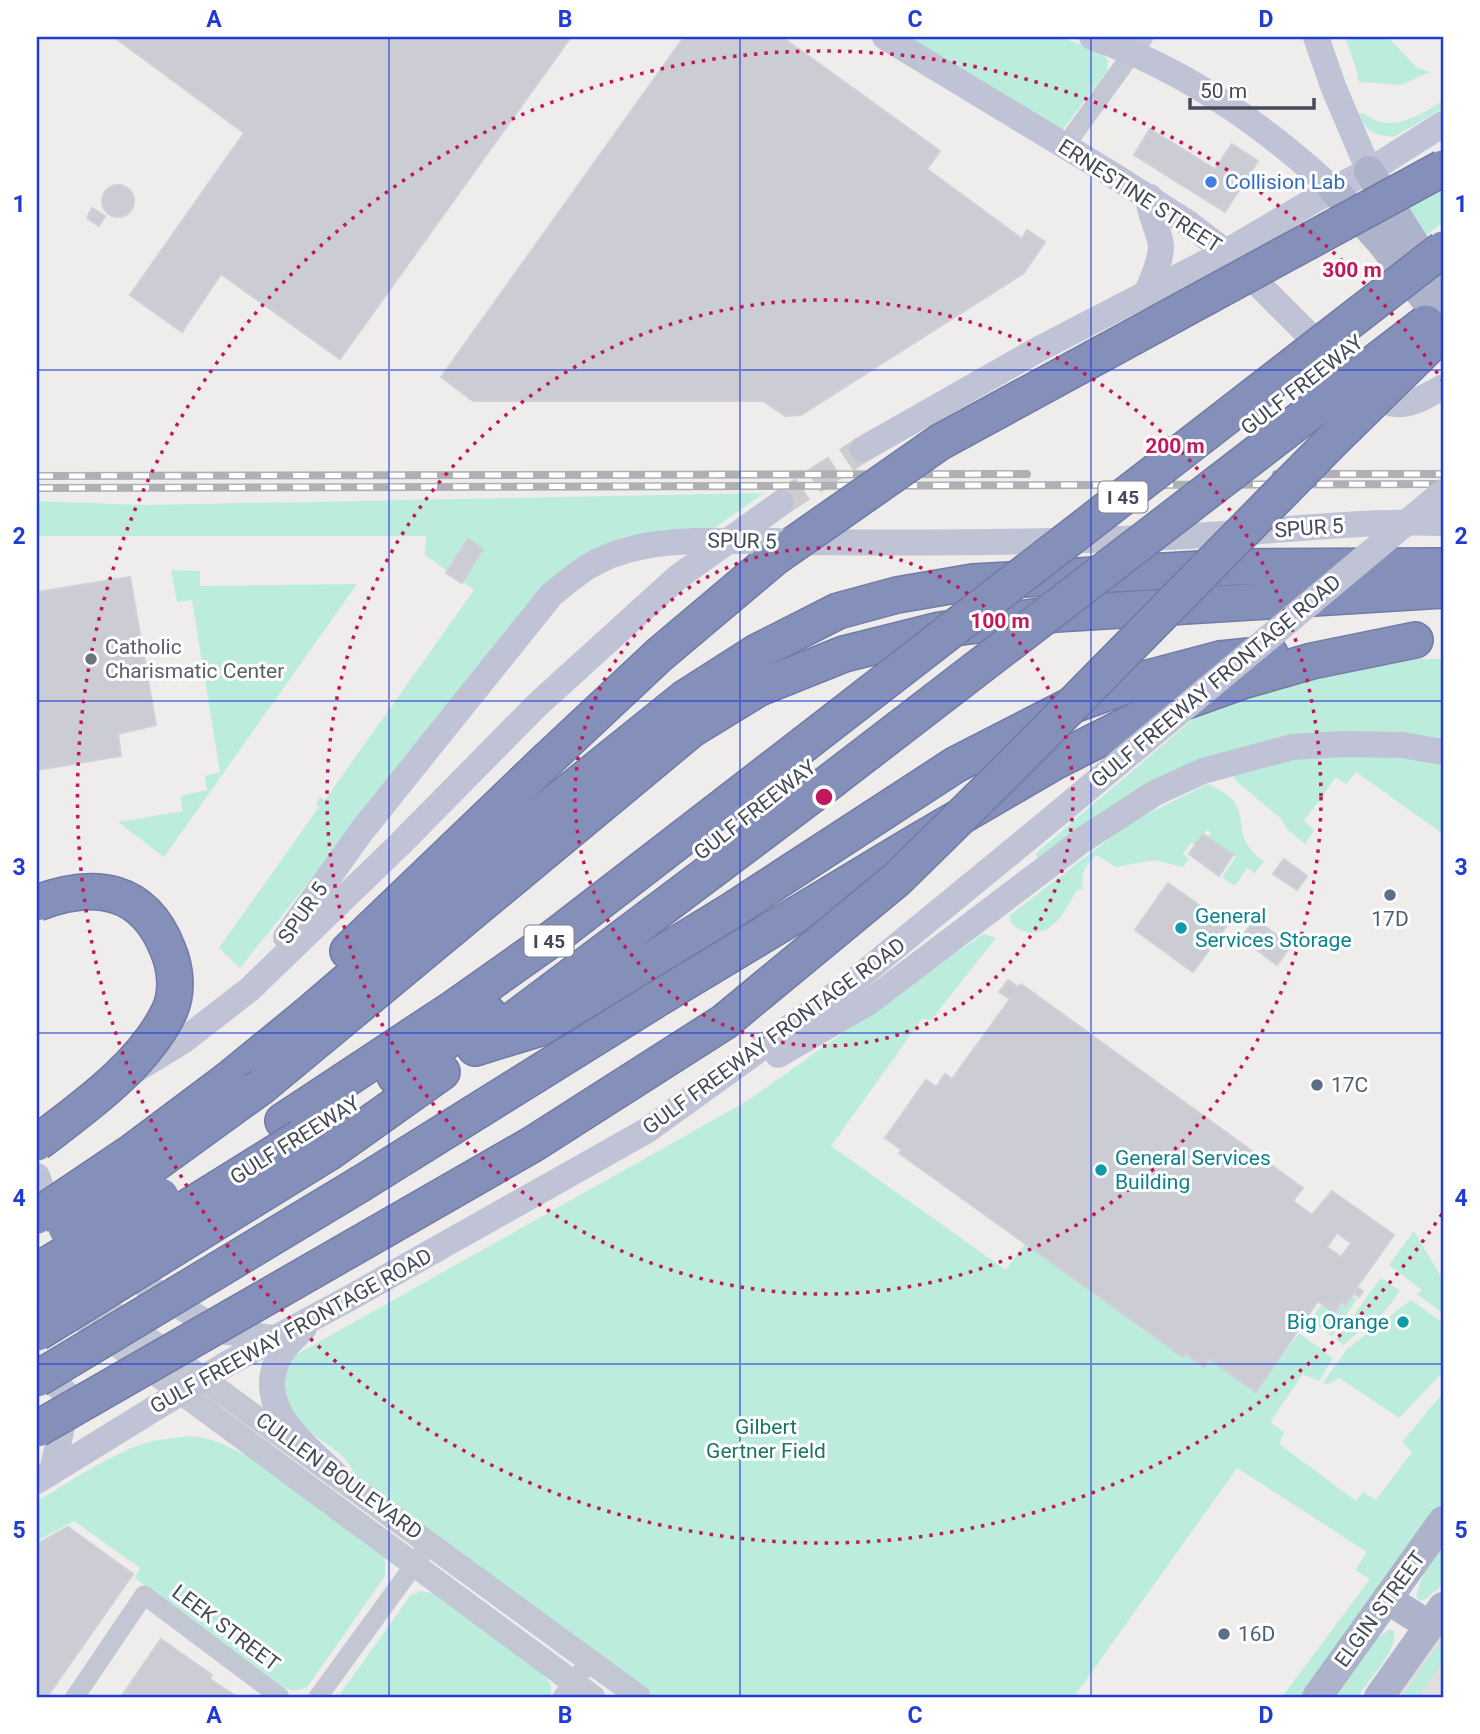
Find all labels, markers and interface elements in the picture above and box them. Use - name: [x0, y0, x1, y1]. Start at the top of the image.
- text: A: [206, 6, 222, 33]
- text: B: [558, 6, 572, 33]
- text: C: [907, 6, 923, 33]
- text: D: [1259, 6, 1273, 33]
- scale bar: [1190, 66, 1314, 110]
- text: 50 m: [1200, 79, 1247, 103]
- street label: ERNESTINE STREET: [1054, 134, 1226, 258]
- place label: Collision Lab: [1225, 170, 1345, 194]
- marker: Collision Lab: [1203, 174, 1219, 190]
- text: 1: [12, 191, 26, 218]
- text: 1: [1454, 191, 1468, 218]
- text: 300 m: [1322, 258, 1382, 282]
- street label: GULF FREEWAY: [1236, 330, 1368, 440]
- text: 200 m: [1145, 434, 1205, 458]
- road number: I 45: [1098, 482, 1148, 512]
- street label: SPUR 5: [1274, 514, 1344, 542]
- text: 2: [12, 523, 26, 550]
- text: 2: [1454, 523, 1468, 550]
- street label: SPUR 5: [707, 528, 777, 554]
- street label: GULF FREEWAY FRONTAGE ROAD: [1086, 570, 1346, 792]
- text: 100 m: [970, 609, 1030, 633]
- place label: Catholic Charismatic Center: [105, 635, 284, 683]
- marker: Catholic Charismatic Center: [83, 651, 99, 667]
- street label: GULF FREEWAY: [689, 755, 821, 865]
- centre of rings: [812, 785, 836, 809]
- text: 3: [12, 854, 26, 881]
- text: 3: [1454, 854, 1468, 881]
- street label: SPUR 5: [273, 878, 333, 948]
- marker: 17D: [1382, 887, 1398, 903]
- place label: General Services Storage: [1195, 904, 1352, 952]
- place label: 17D: [1371, 907, 1409, 931]
- marker: General Services Storage: [1173, 920, 1189, 936]
- road number: I 45: [524, 925, 574, 956]
- street label: GULF FREEWAY FRONTAGE ROAD: [638, 933, 910, 1139]
- place label: 17C: [1331, 1073, 1368, 1097]
- marker: 17C: [1309, 1077, 1325, 1093]
- street label: GULF FREEWAY: [226, 1090, 364, 1189]
- place label: General Services Building: [1115, 1146, 1271, 1194]
- marker: General Services Building: [1093, 1162, 1109, 1178]
- text: 4: [12, 1185, 26, 1212]
- text: 4: [1454, 1185, 1468, 1212]
- street label: GULF FREEWAY FRONTAGE ROAD: [146, 1243, 436, 1419]
- place label: Big Orange: [1287, 1310, 1389, 1334]
- marker: Big Orange: [1395, 1314, 1411, 1330]
- street label: CULLEN BOULEVARD: [251, 1408, 427, 1544]
- park label: Gilbert Gertner Field: [706, 1415, 826, 1463]
- text: 5: [12, 1517, 26, 1544]
- text: 5: [1454, 1517, 1468, 1544]
- street label: ELGIN STREET: [1330, 1546, 1430, 1672]
- street label: LEEK STREET: [168, 1580, 285, 1676]
- place label: 16D: [1238, 1622, 1275, 1646]
- marker: 16D: [1216, 1626, 1232, 1642]
- text: A: [206, 1702, 222, 1729]
- text: B: [558, 1702, 572, 1729]
- text: C: [907, 1702, 923, 1729]
- text: D: [1259, 1702, 1273, 1729]

